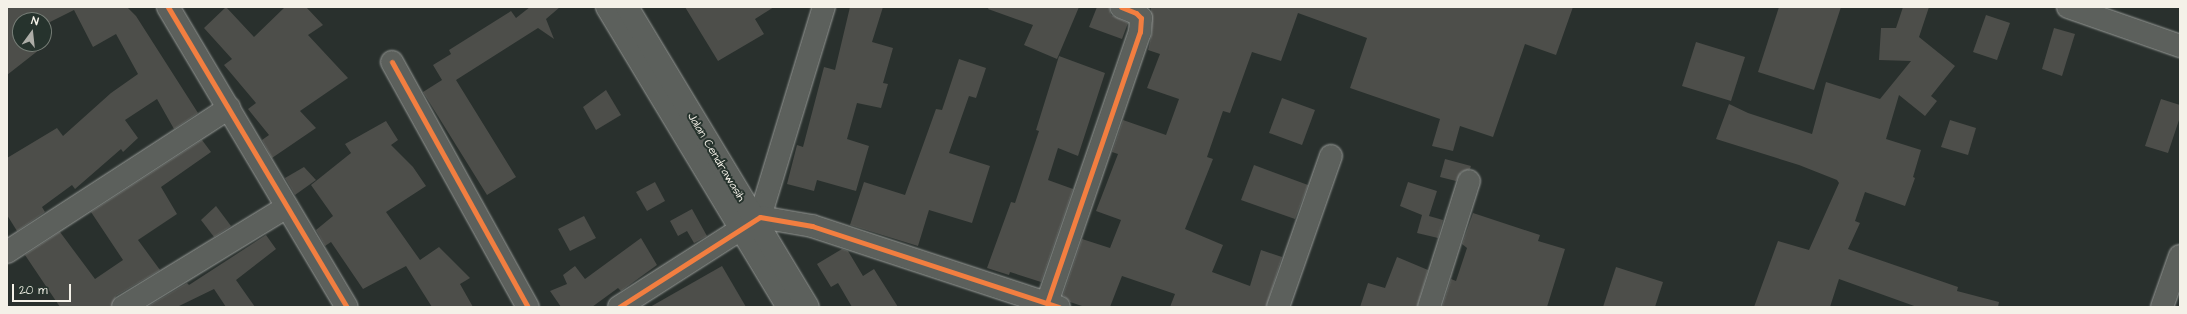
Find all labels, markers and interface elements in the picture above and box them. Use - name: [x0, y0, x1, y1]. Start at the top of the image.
- north arrow: [12, 12, 52, 52]
- text: N: [30, 13, 40, 29]
- street label: Jalan Cendrawasih: [684, 110, 748, 204]
- scale bar: [14, 276, 73, 302]
- text: 20 m: [19, 282, 48, 299]

